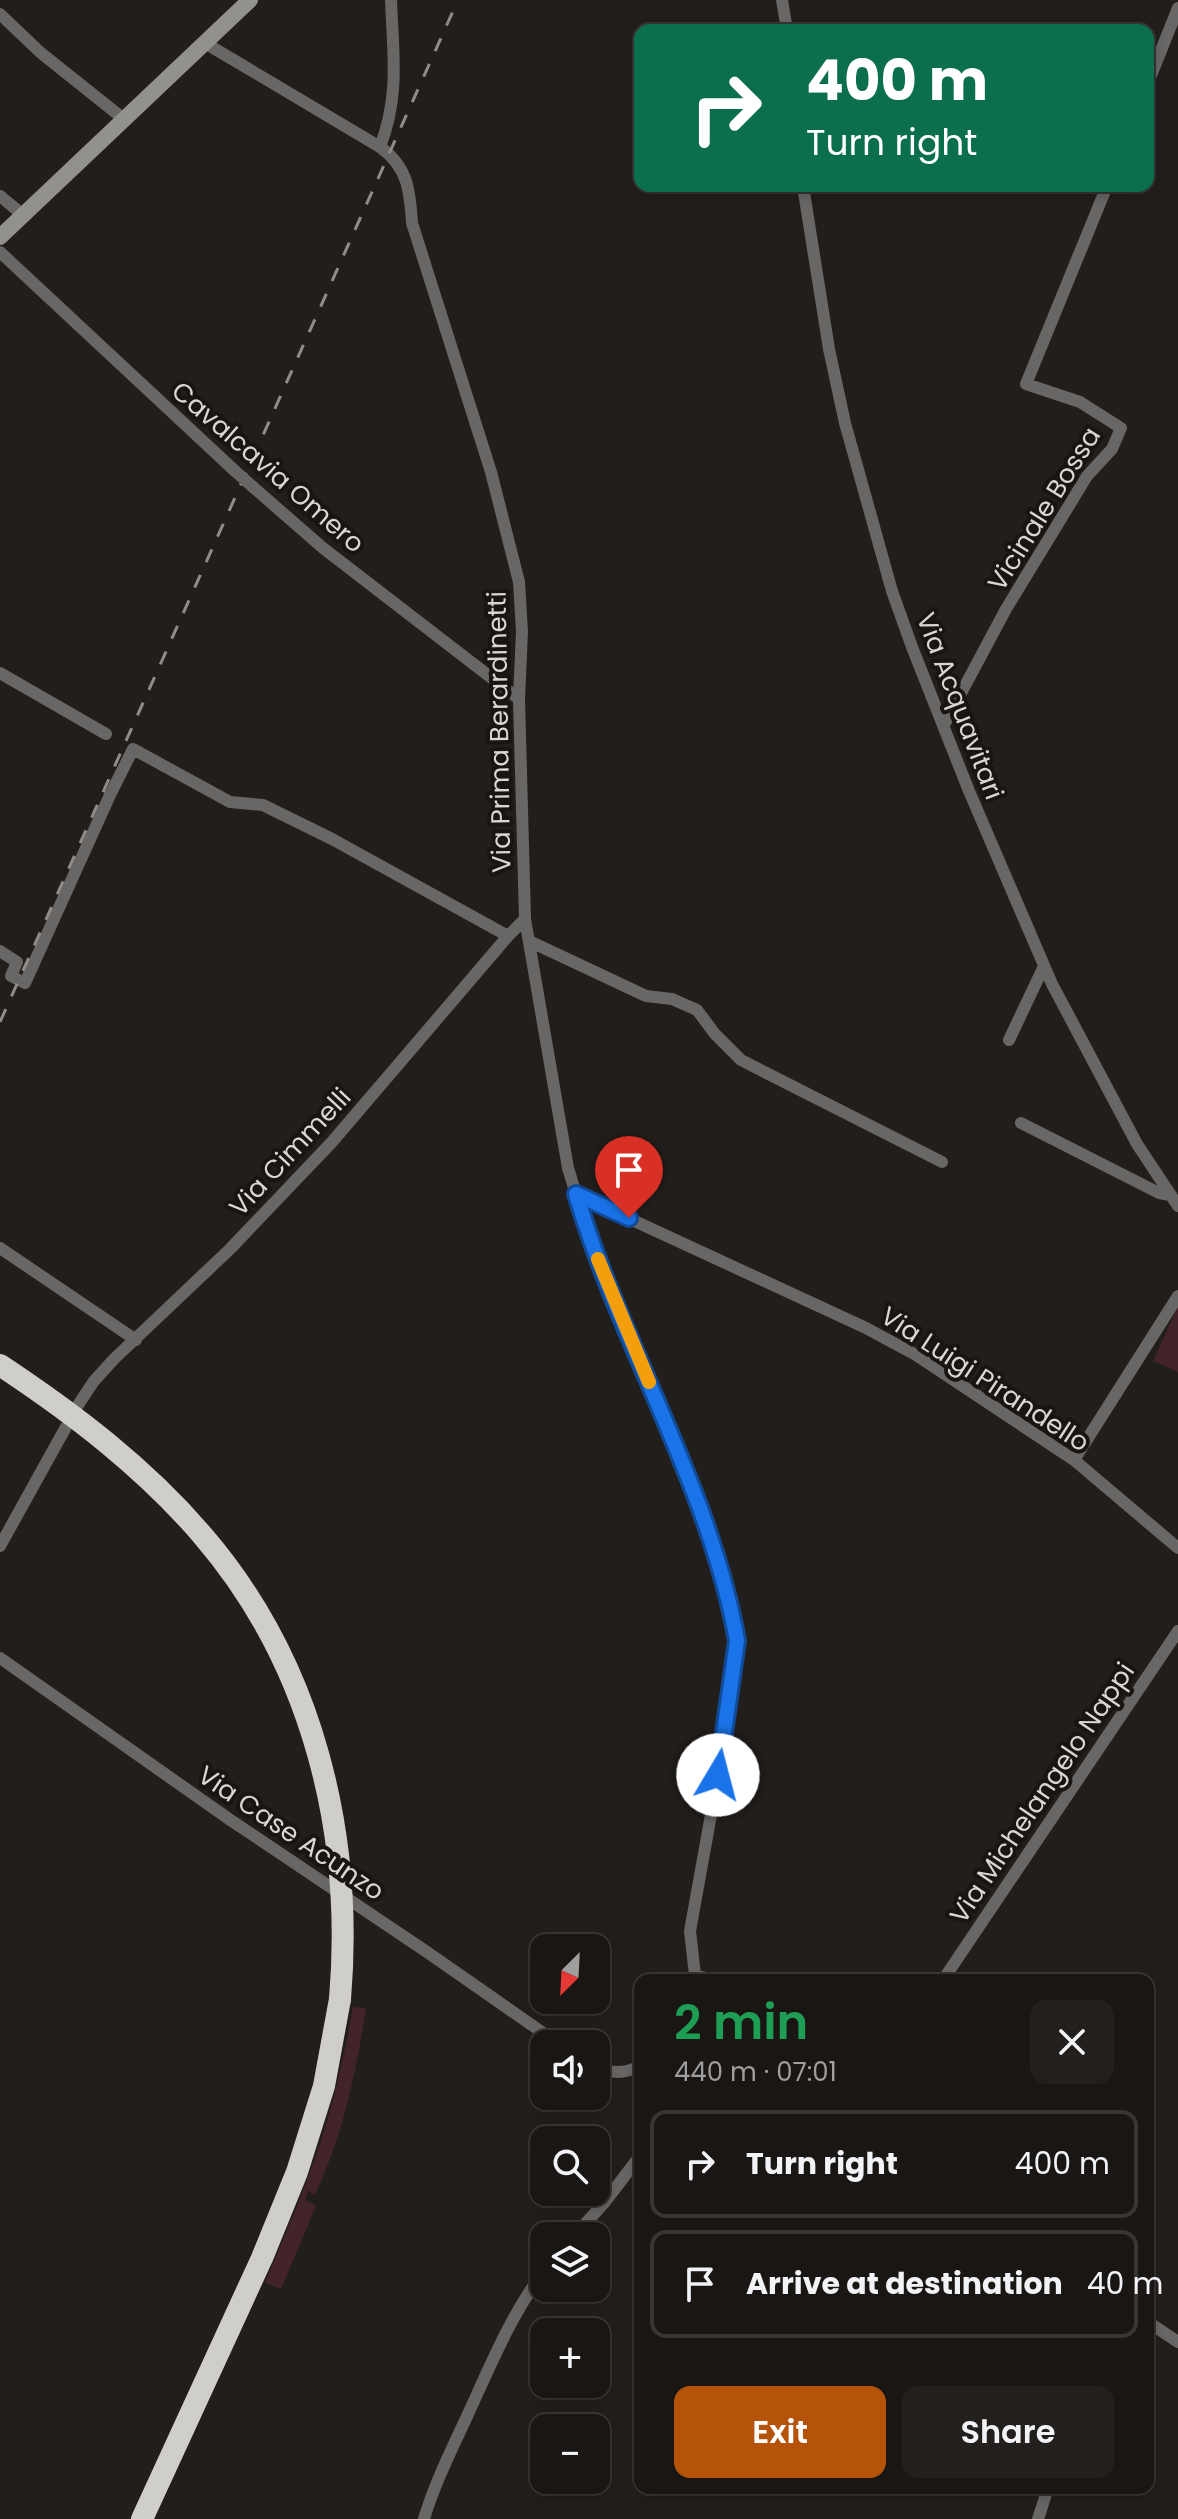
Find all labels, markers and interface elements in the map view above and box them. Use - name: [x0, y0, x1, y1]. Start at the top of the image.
- text: 400 m: [806, 41, 988, 120]
- icon: right: [674, 56, 778, 160]
- text: Turn right: [806, 117, 977, 168]
- street label: Cavalcavia Omero: [164, 373, 372, 561]
- street label: Vicinale Bossa: [979, 420, 1109, 598]
- street label: Via Prima Berardinetti: [479, 591, 519, 873]
- street label: Via Acquavitari: [908, 607, 1012, 805]
- street label: Via Cimmelli: [221, 1080, 359, 1224]
- pin: [595, 1136, 663, 1218]
- icon: arrive: [607, 1148, 651, 1192]
- street label: Via Luigi Pirandello: [874, 1298, 1096, 1460]
- street label: Via Michelangelo Nappi: [941, 1655, 1143, 1931]
- position arrow: [676, 1733, 760, 1817]
- street label: Via Case Acunzo: [191, 1757, 391, 1909]
- north arrow: [530, 1934, 610, 2014]
- map controls: [530, 1934, 610, 2494]
- text: 2 min: [674, 1989, 808, 2056]
- button: close: [1030, 2000, 1114, 2084]
- button: sound: [530, 2030, 610, 2110]
- text: 440 m · 07:01: [674, 2054, 837, 2090]
- button: search: [530, 2126, 610, 2206]
- icon: right: [678, 2142, 722, 2186]
- text: Turn right: [746, 2142, 898, 2185]
- text: 400 m: [1015, 2142, 1110, 2185]
- button: layers: [530, 2222, 610, 2302]
- icon: arrive: [678, 2262, 722, 2306]
- text: Arrive at destination: [746, 2262, 1063, 2305]
- text: 40 m: [1087, 2262, 1163, 2305]
- button: +: [530, 2318, 610, 2398]
- button: Exit: [674, 2386, 886, 2478]
- button: Share: [902, 2386, 1114, 2478]
- button: −: [530, 2414, 610, 2494]

